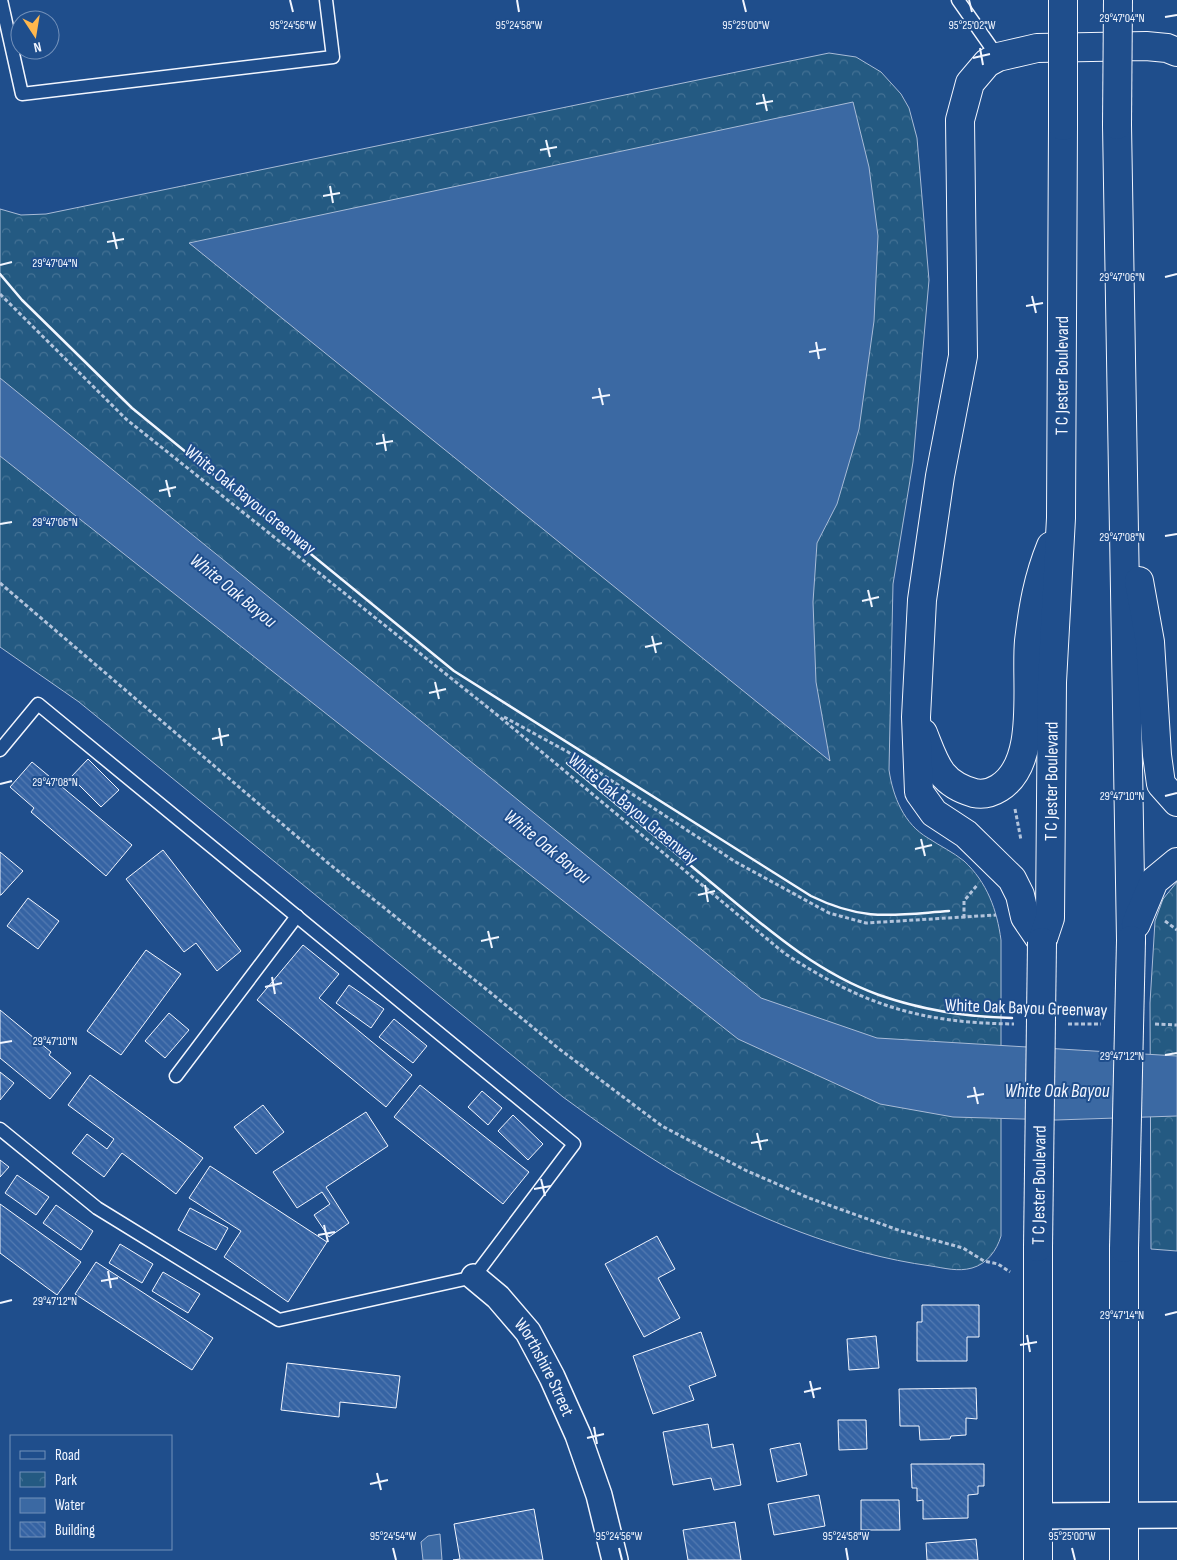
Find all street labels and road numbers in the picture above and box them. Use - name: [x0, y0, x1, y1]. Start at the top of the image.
- street label: T C Jester Boulevard: [1051, 316, 1073, 435]
- street label: White Oak Bayou Greenway: [180, 441, 320, 559]
- street label: T C Jester Boulevard: [1040, 721, 1062, 841]
- street label: White Oak Bayou Greenway: [564, 749, 702, 869]
- street label: White Oak Bayou Greenway: [944, 995, 1108, 1021]
- street label: T C Jester Boulevard: [1028, 1125, 1050, 1245]
- street label: Worthshire Street: [510, 1313, 579, 1420]

